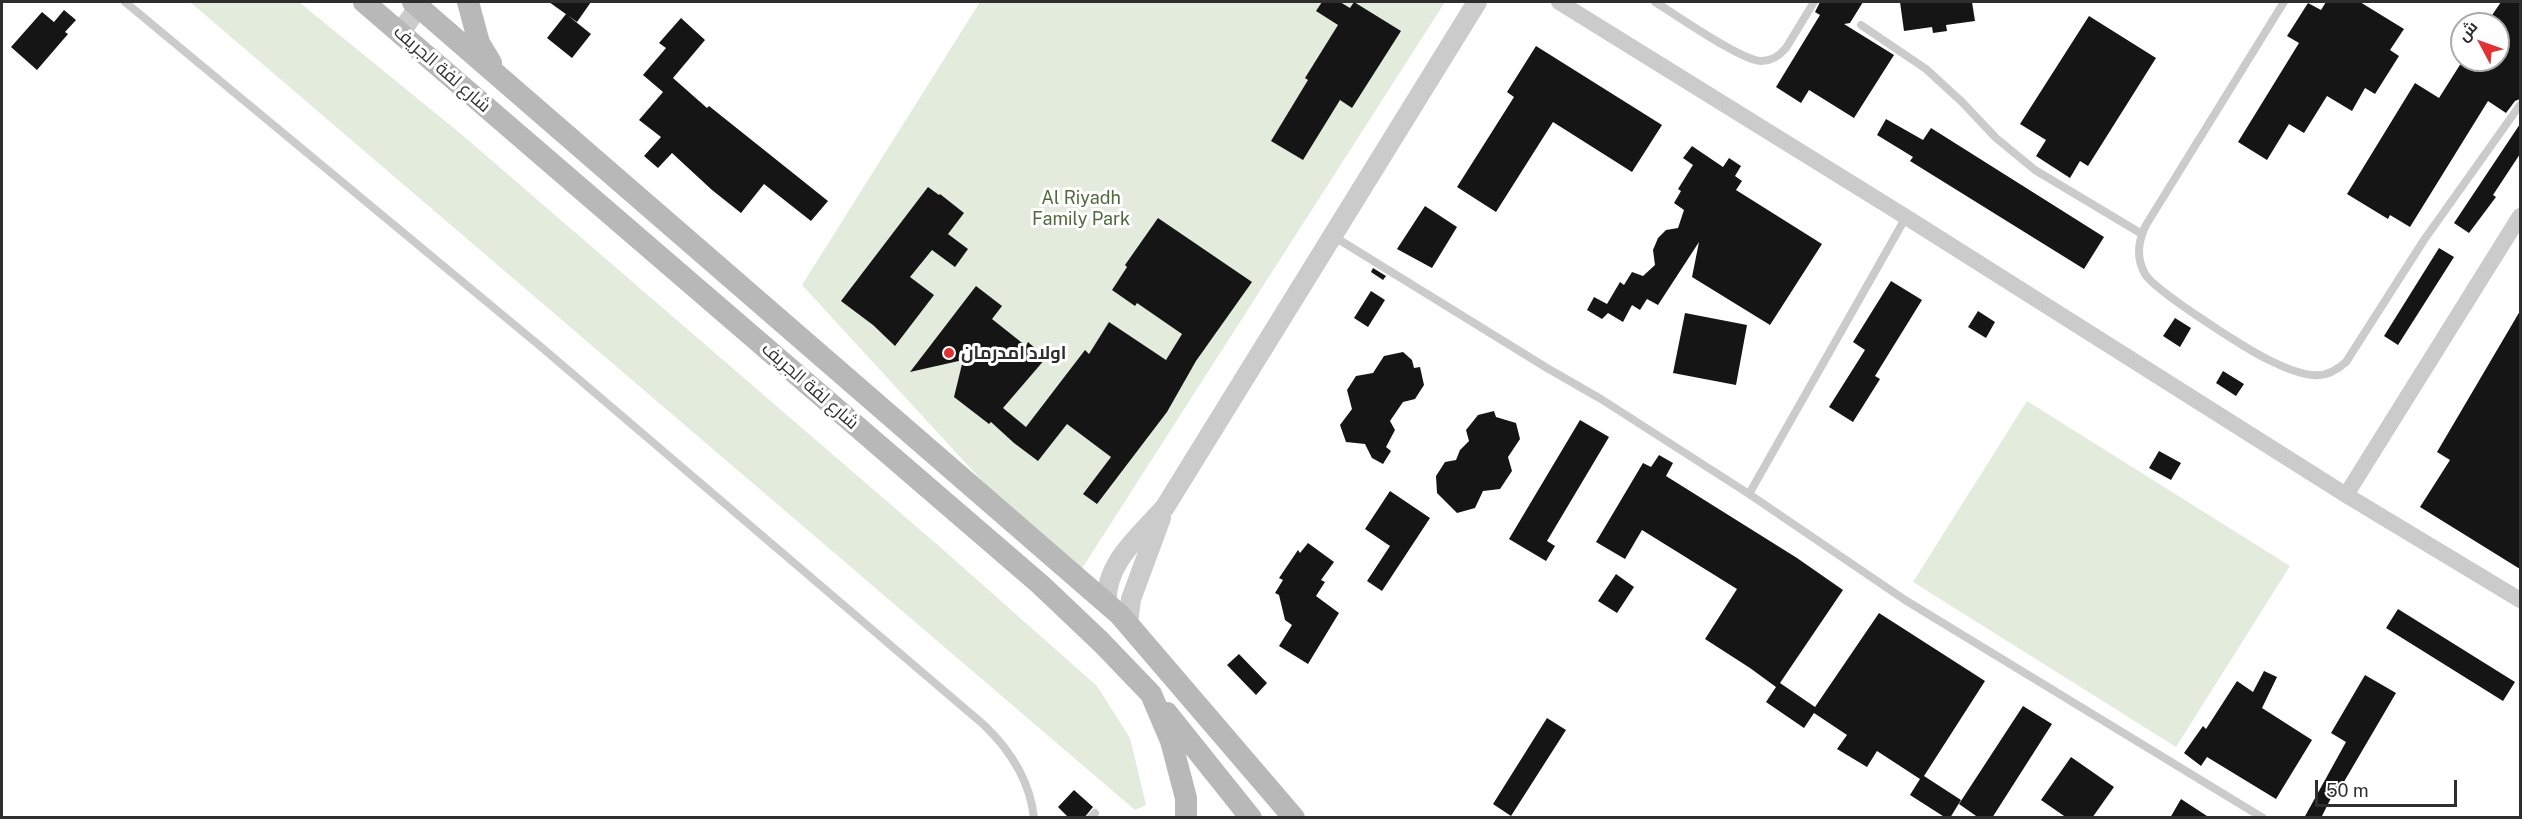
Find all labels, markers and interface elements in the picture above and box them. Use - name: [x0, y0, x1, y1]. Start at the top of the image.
- north arrow: [2450, 12, 2510, 72]
- text: ش: [2454, 17, 2481, 45]
- street label: شارع لفة الجريف: [389, 21, 495, 117]
- park label: Al Riyadh Family Park: [1032, 187, 1130, 230]
- street label: شارع لفة الجريف: [757, 338, 863, 434]
- place label: اولاد امدرمان: [961, 342, 1066, 364]
- marker: اولاد امدرمان: [942, 346, 956, 360]
- scale bar: [2318, 768, 2460, 806]
- text: 50 m: [2326, 780, 2369, 801]

